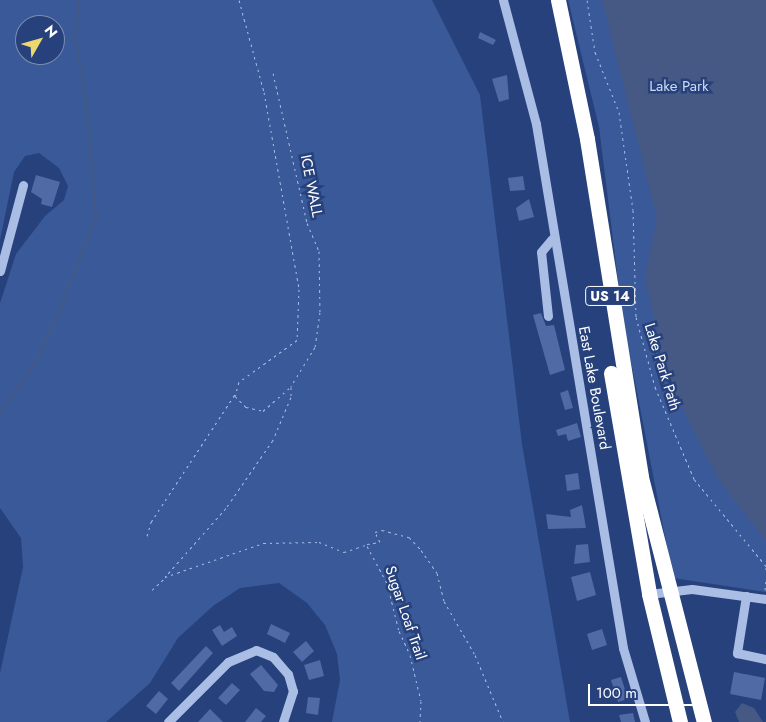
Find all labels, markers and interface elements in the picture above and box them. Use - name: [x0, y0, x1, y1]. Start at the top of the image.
- north arrow: [15, 15, 65, 65]
- text: N: [40, 21, 62, 42]
- park label: Lake Park: [649, 78, 709, 96]
- street label: ICE WALL: [296, 153, 326, 219]
- road number: US 14: [585, 284, 635, 308]
- street label: Lake Park Path: [640, 321, 684, 413]
- street label: East Lake Boulevard: [574, 325, 614, 451]
- street label: Sugar Loaf Trail: [381, 564, 429, 662]
- scale bar: [591, 674, 698, 706]
- text: 100 m: [596, 682, 637, 704]

